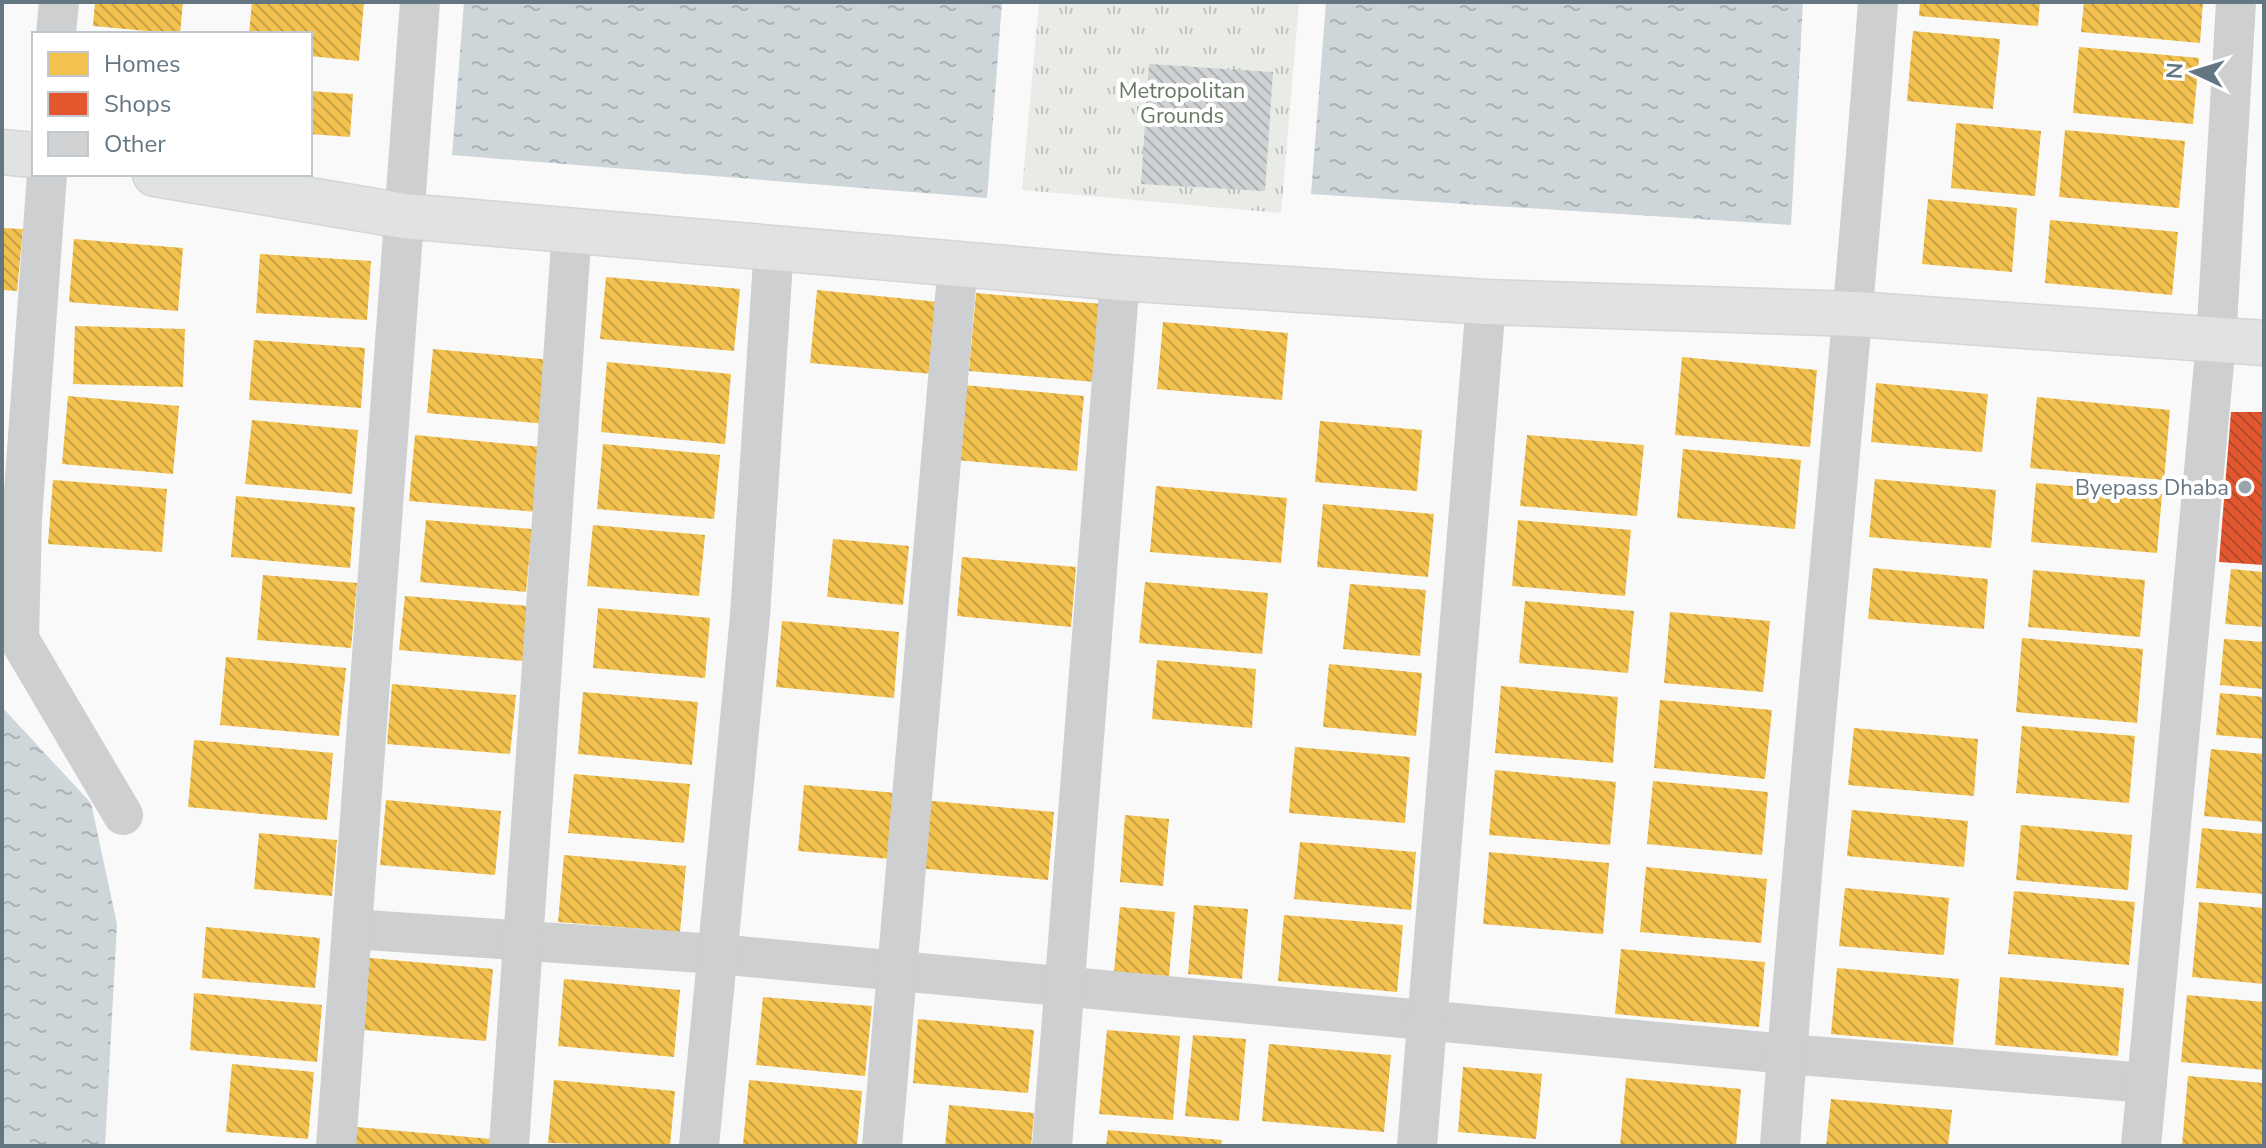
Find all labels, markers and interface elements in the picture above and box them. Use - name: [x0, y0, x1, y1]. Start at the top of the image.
- legend: [32, 32, 312, 176]
- north arrow: [2154, 32, 2234, 112]
- text: Homes: [104, 48, 180, 80]
- text: N: [2160, 61, 2191, 80]
- park label: Metropolitan Grounds: [1119, 76, 1245, 131]
- text: Shops: [104, 88, 171, 120]
- text: Other: [104, 128, 166, 160]
- place label: Byepass Dhaba: [2075, 473, 2229, 503]
- marker: Byepass Dhaba: [2236, 478, 2254, 496]

